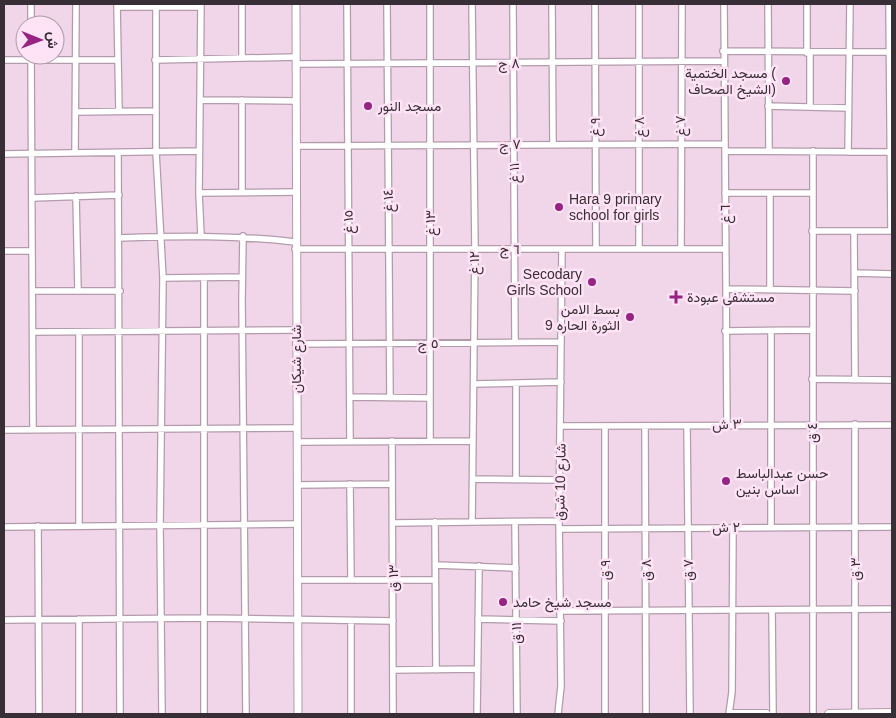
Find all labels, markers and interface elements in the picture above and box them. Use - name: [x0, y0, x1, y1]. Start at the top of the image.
- north arrow: [15, 15, 65, 65]
- text: ش: [44, 32, 61, 49]
- street label: ٨ ج: [498, 55, 520, 74]
- place label: مسجد الختمية ( الشيخ الصحاف): [685, 65, 776, 100]
- marker: مسجد الختمية ( الشيخ الصحاف): [780, 75, 792, 87]
- place label: مسجد النور: [377, 98, 441, 115]
- marker: مسجد النور: [362, 100, 374, 112]
- street label: ٧ غ: [672, 116, 691, 136]
- street label: ٩ غ: [587, 117, 606, 137]
- street label: ٨ غ: [631, 117, 650, 137]
- street label: ٧ ج: [499, 136, 521, 155]
- street label: ١١ غ: [506, 162, 525, 183]
- street label: ١٤ غ: [380, 189, 399, 213]
- place label: Hara 9 primary school for girls: [569, 191, 662, 223]
- marker: Hara 9 primary school for girls: [553, 201, 565, 213]
- street label: ٦ غ: [717, 204, 736, 224]
- street label: ١٥ غ: [340, 210, 359, 234]
- street label: ١٣ غ: [422, 210, 441, 236]
- street label: ٦ ج: [500, 241, 520, 260]
- street label: ١٢ غ: [466, 251, 485, 275]
- place label: Secodary Girls School: [507, 266, 582, 298]
- marker: Secodary Girls School: [586, 276, 598, 288]
- place label: مستشفى عبودة: [687, 289, 775, 306]
- marker: مستشفى عبودة: [669, 290, 683, 304]
- place label: بسط الامن الثورة الحاره 9: [545, 301, 620, 334]
- marker: بسط الامن الثورة الحاره 9: [624, 311, 636, 323]
- street label: شارع شيكان: [288, 325, 307, 393]
- street label: ٥ ج: [418, 335, 438, 354]
- street label: ٣ ش: [712, 415, 742, 434]
- street label: ٤ ق: [804, 423, 821, 443]
- street label: شارع 10 شرق: [551, 443, 572, 521]
- place label: حسن عبدالباسط اساس بنين: [736, 465, 828, 498]
- marker: حسن عبدالباسط اساس بنين: [720, 475, 732, 487]
- street label: ٢ ش: [712, 519, 740, 536]
- street label: ٣ ق: [847, 558, 864, 580]
- street label: ٨ ق: [638, 559, 655, 581]
- street label: ٧ ق: [680, 559, 697, 581]
- street label: ٩ ق: [597, 560, 614, 580]
- street label: ١٣ ق: [385, 565, 402, 591]
- place label: مسجد شيخ حامد: [513, 594, 612, 613]
- marker: مسجد شيخ حامد: [497, 596, 509, 608]
- street label: ١١ ق: [508, 622, 525, 644]

